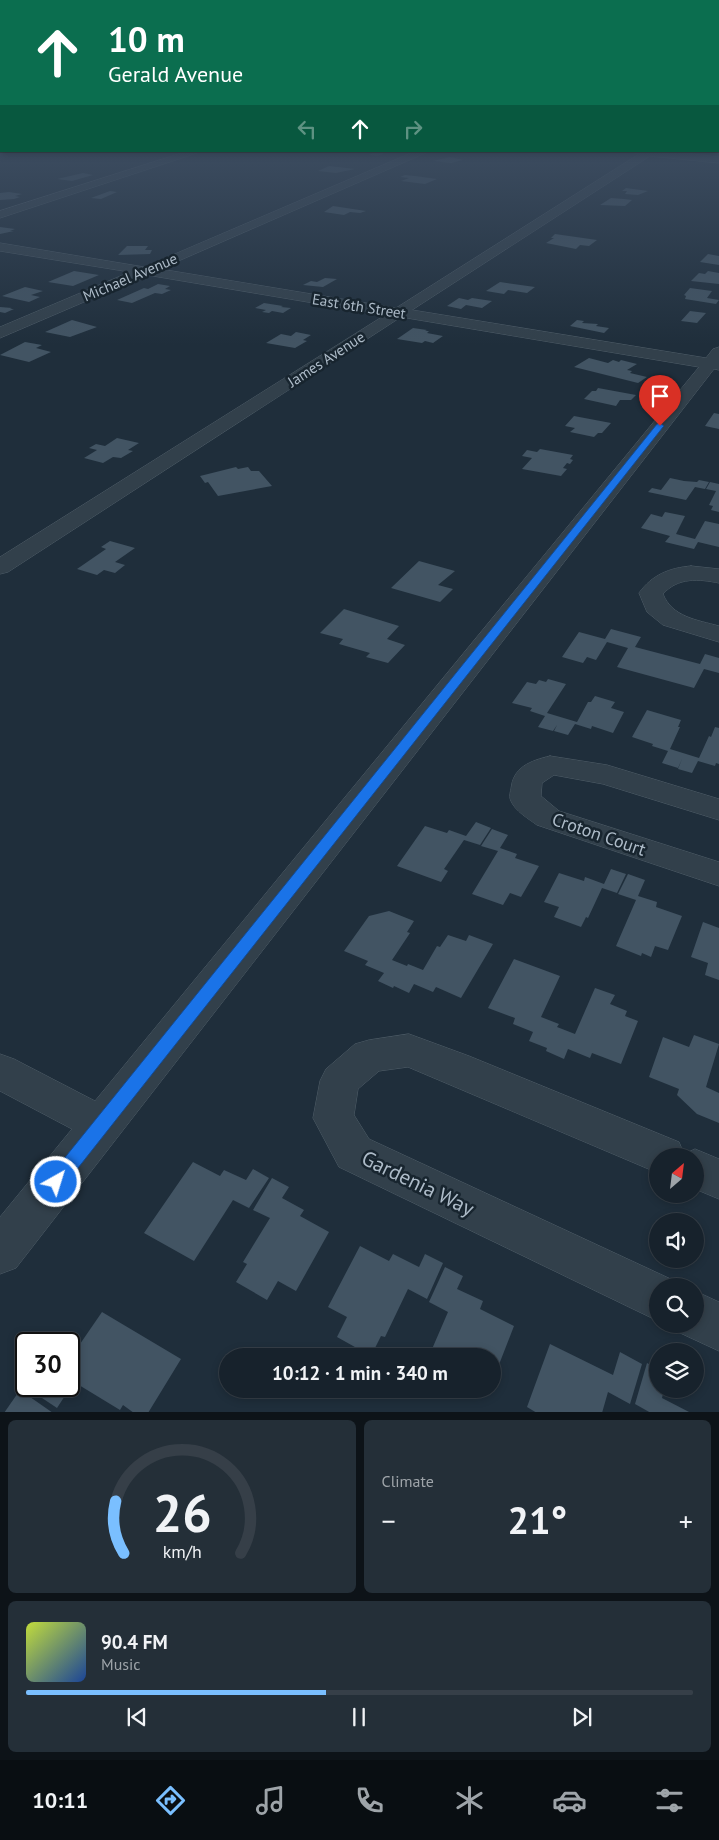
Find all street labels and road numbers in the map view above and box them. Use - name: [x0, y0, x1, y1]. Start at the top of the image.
- street label: Michael Avenue: [80, 249, 180, 305]
- street label: East 6th Street: [311, 289, 407, 323]
- street label: James Avenue: [283, 327, 368, 392]
- street label: Croton Court: [549, 807, 649, 861]
- street label: Gardenia Way: [357, 1144, 479, 1222]

